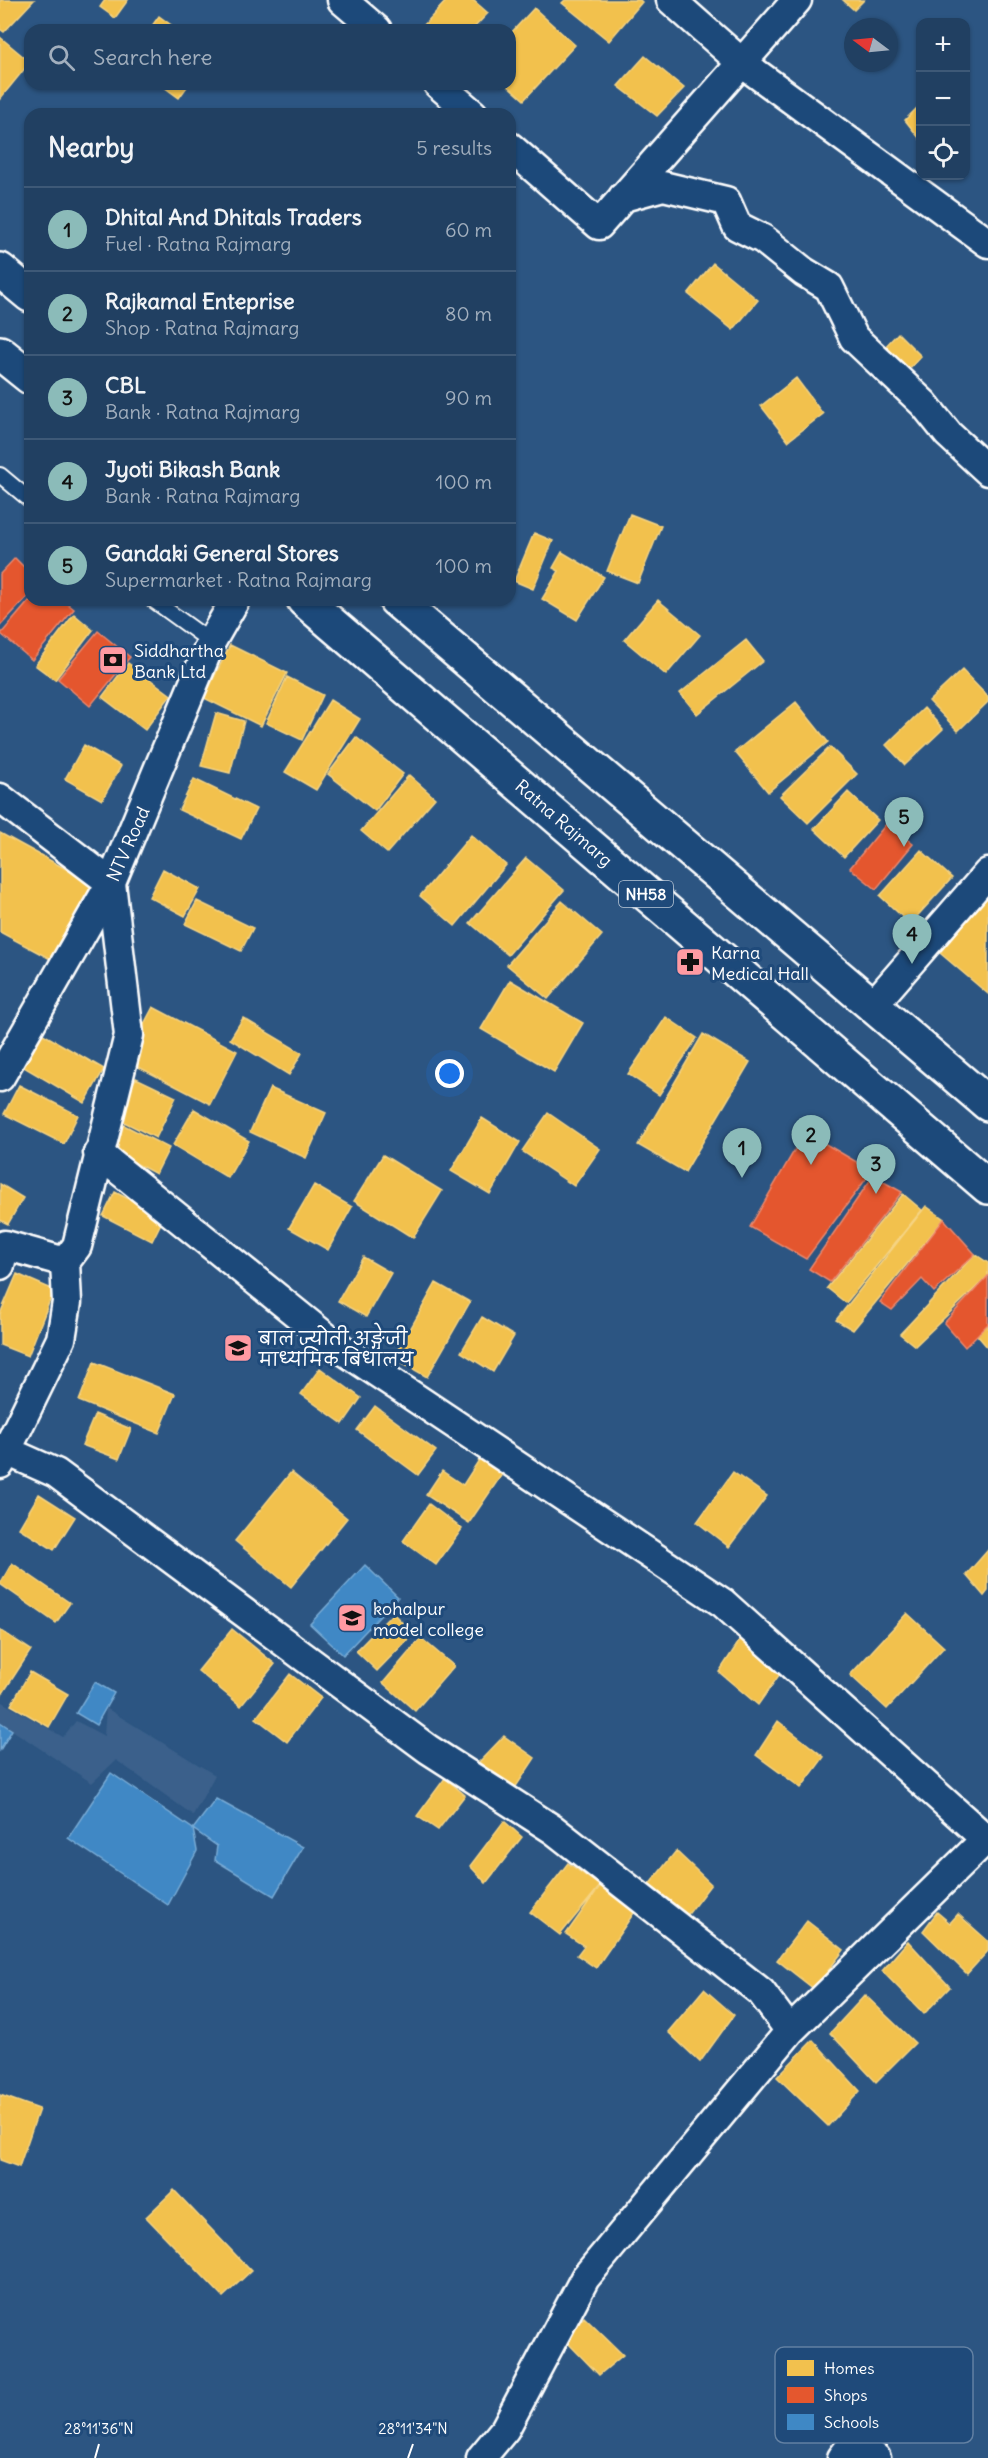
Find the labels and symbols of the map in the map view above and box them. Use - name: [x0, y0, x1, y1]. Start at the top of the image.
- north arrow: [844, 18, 898, 72]
- place label: Siddhartha Bank Ltd: [134, 639, 224, 683]
- bank icon: Siddhartha Bank Ltd: [97, 644, 129, 676]
- street label: Ratna Rajmarg: [511, 774, 617, 872]
- pin: 5: [884, 798, 924, 847]
- street label: NTV Road: [101, 803, 155, 885]
- road number: NH58: [619, 881, 673, 907]
- pin: 4: [892, 914, 932, 964]
- place label: Karna Medical Hall: [711, 941, 809, 985]
- pharmacy icon: Karna Medical Hall: [674, 946, 706, 978]
- your location: [435, 1059, 464, 1088]
- pin: 2: [792, 1116, 830, 1165]
- pin: 1: [722, 1128, 762, 1178]
- pin: 3: [856, 1144, 896, 1194]
- place label: बाल ज्योती अङ्ग्रेजी माध्यमिक बिधालय: [258, 1322, 415, 1371]
- school or university icon: बाल ज्योती अङ्ग्रेजी माध्यमिक बिधालय: [222, 1332, 254, 1364]
- place label: kohalpur model college: [373, 1597, 484, 1641]
- school or university icon: kohalpur model college: [336, 1602, 368, 1634]
- legend: [775, 2347, 973, 2443]
- text: Homes: [824, 2358, 874, 2378]
- text: Shops: [824, 2385, 868, 2405]
- text: Schools: [824, 2412, 879, 2432]
- text: 28°11'36"N: [64, 2419, 134, 2438]
- text: 28°11'34"N: [378, 2419, 448, 2438]

